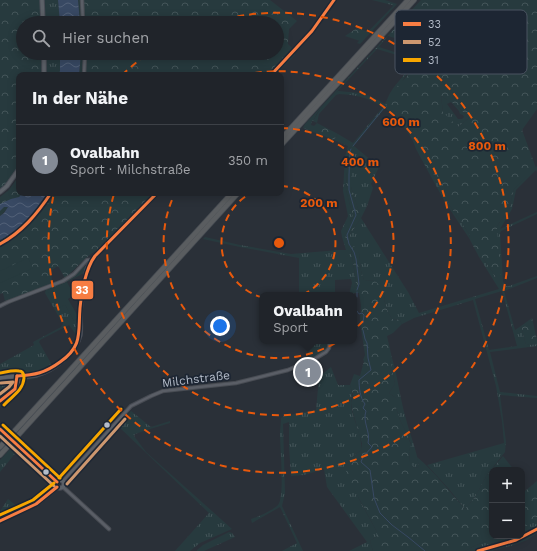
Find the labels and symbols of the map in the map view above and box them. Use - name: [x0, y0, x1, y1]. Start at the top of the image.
- legend: [395, 10, 527, 74]
- text: 33: [428, 18, 441, 31]
- text: 52: [428, 36, 441, 49]
- text: 31: [428, 54, 439, 67]
- text: 600 m: [382, 115, 420, 129]
- text: 800 m: [468, 139, 506, 153]
- text: 400 m: [341, 155, 379, 169]
- text: 200 m: [300, 196, 338, 210]
- centre of rings: [272, 236, 286, 250]
- line badge: 33: [71, 280, 94, 300]
- text: 33: [75, 284, 89, 297]
- your location: [210, 316, 230, 336]
- pin: 1: [295, 357, 321, 387]
- street label: Milchstraße: [161, 368, 231, 390]
- unlabelled marker: [102, 420, 112, 430]
- unlabelled marker: [41, 467, 51, 477]

